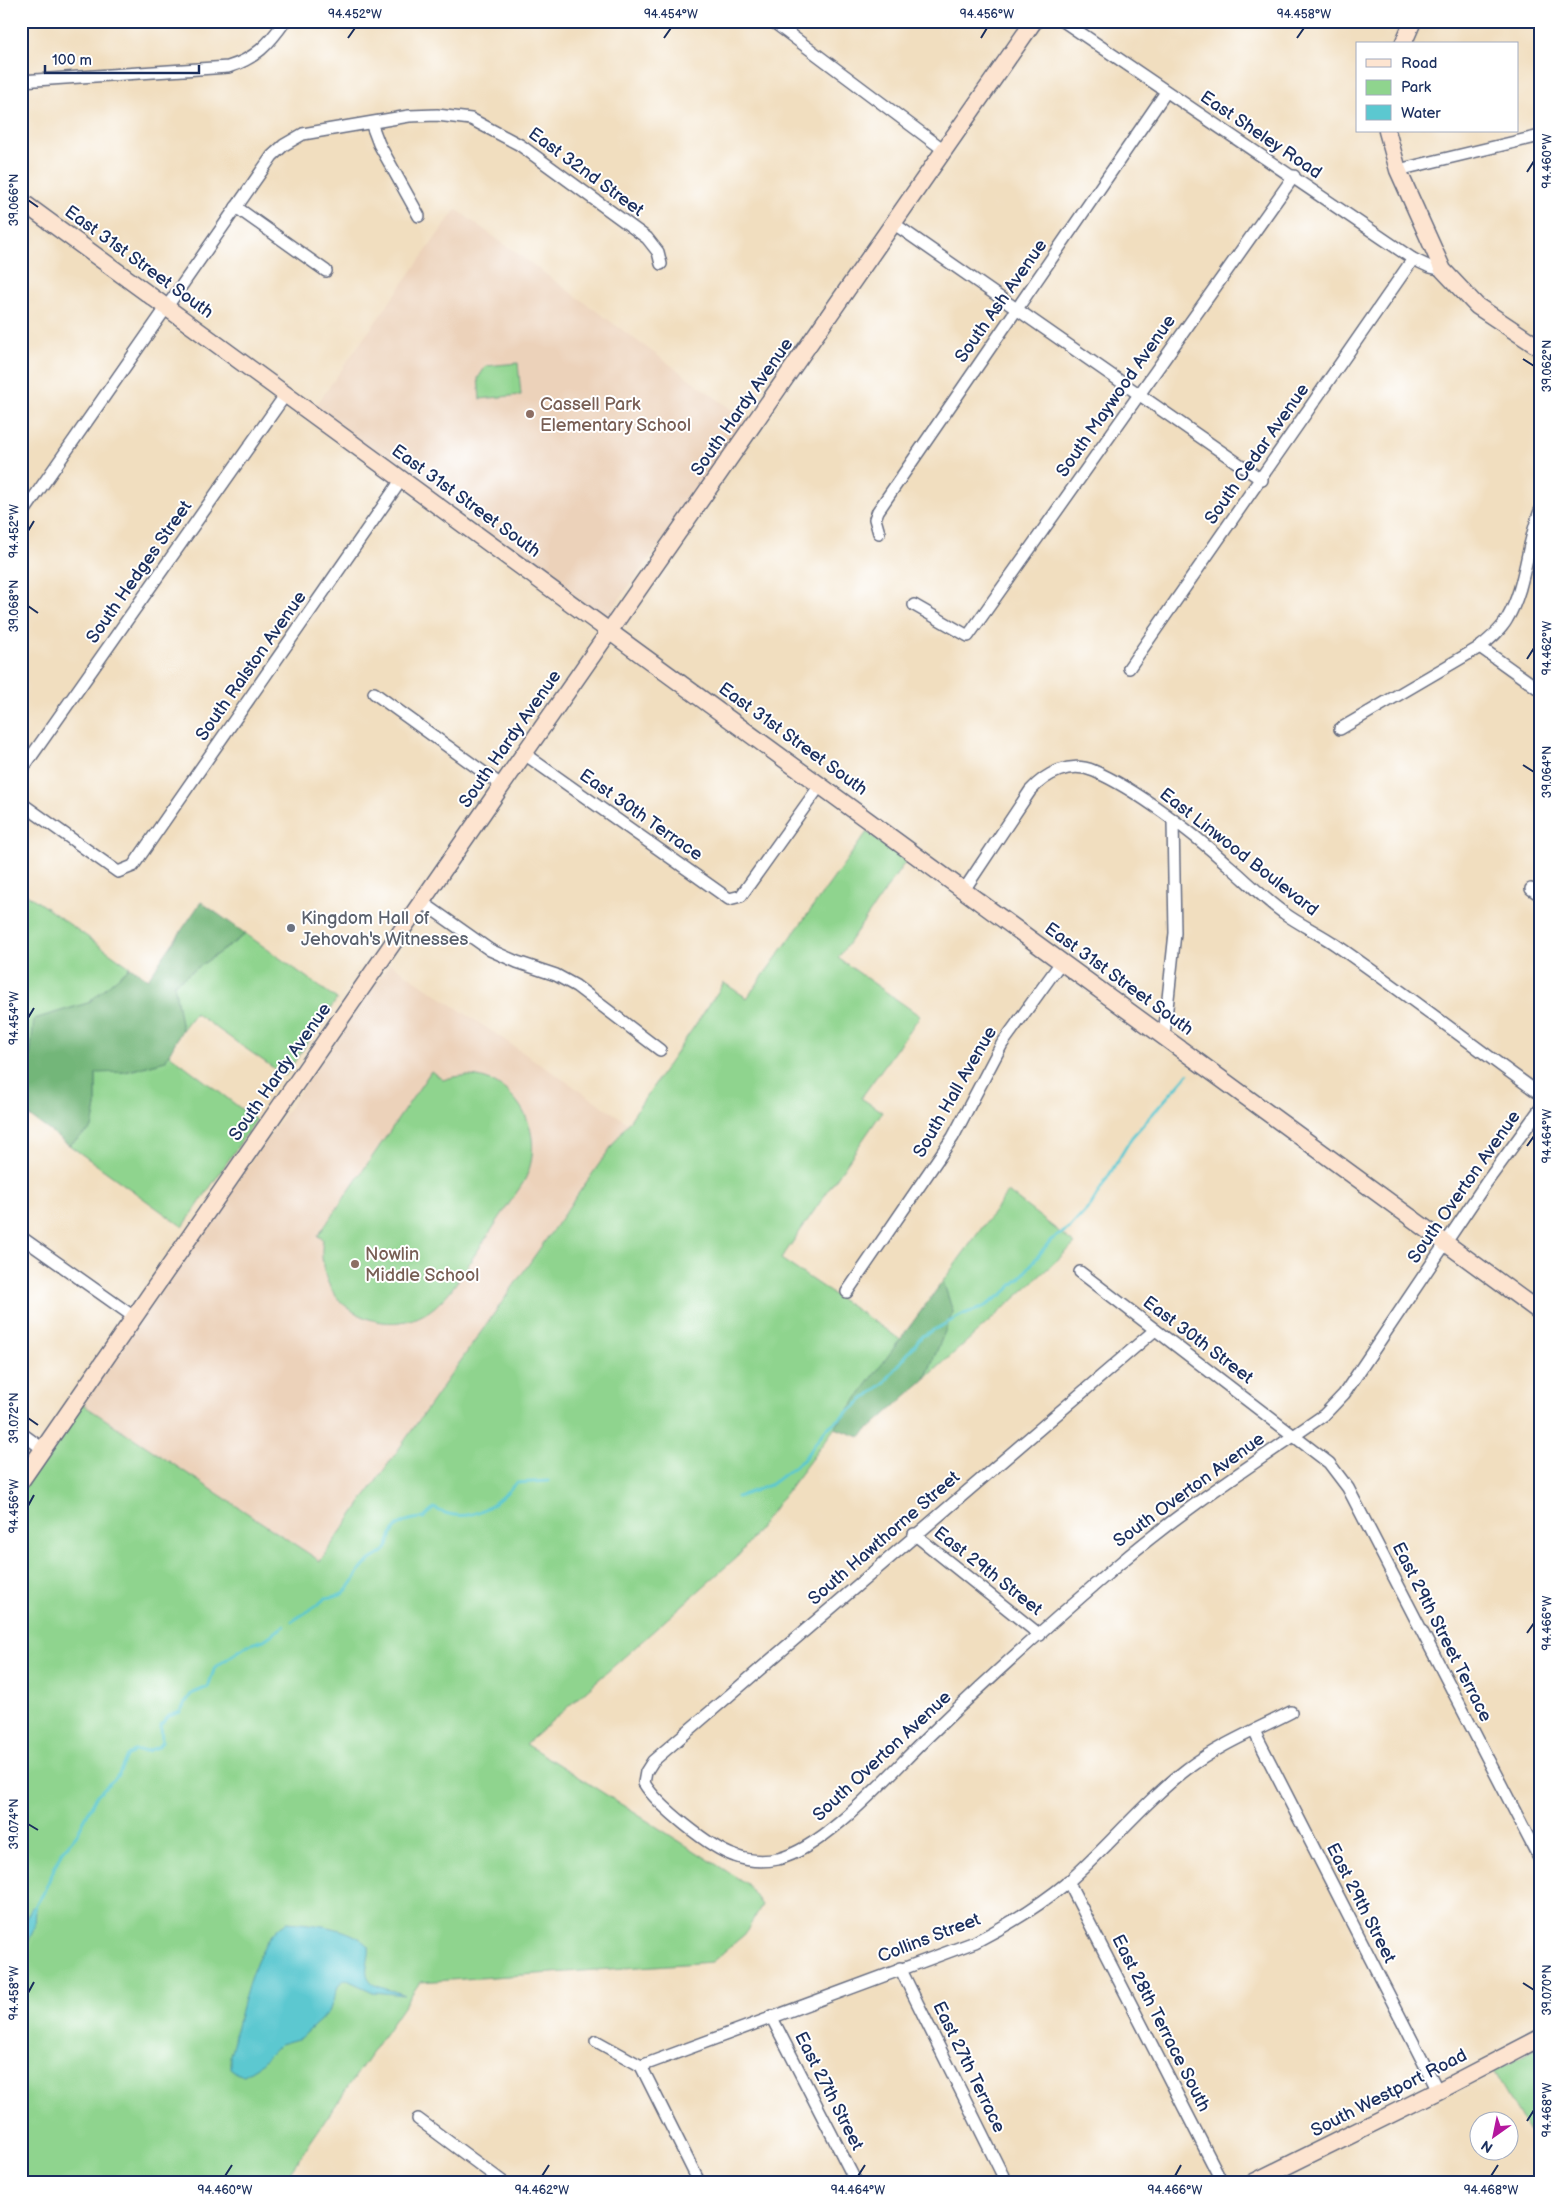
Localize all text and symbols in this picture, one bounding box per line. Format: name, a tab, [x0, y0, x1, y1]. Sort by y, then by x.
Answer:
text: 94.452°W	[328, 7, 382, 22]
text: 94.454°W	[644, 7, 698, 22]
text: 94.456°W	[960, 7, 1014, 22]
text: 94.458°W	[1277, 7, 1331, 22]
scale bar	[45, 42, 199, 74]
legend	[1356, 42, 1518, 132]
text: 100 m	[52, 51, 92, 70]
text: Road	[1401, 54, 1437, 73]
text: Park	[1401, 78, 1432, 97]
street label: East Sheley Road	[1196, 87, 1326, 183]
text: Water	[1401, 104, 1441, 123]
street label: East 32nd Street	[524, 123, 648, 221]
text: 94.460°W	[1540, 134, 1555, 188]
text: 39.066°N	[7, 174, 22, 226]
street label: East 31st Street South	[61, 201, 217, 323]
street label: South Ash Avenue	[951, 235, 1052, 367]
street label: South Maywood Avenue	[1052, 311, 1180, 481]
street label: South Hardy Avenue	[687, 334, 798, 480]
text: 39.062°N	[1540, 340, 1555, 392]
street label: South Cedar Avenue	[1200, 379, 1314, 528]
place label: Cassell Park Elementary School	[540, 394, 691, 436]
marker: Cassell Park Elementary School	[524, 408, 536, 420]
street label: East 31st Street South	[388, 440, 544, 562]
street label: South Hedges Street	[82, 496, 196, 647]
text: 94.452°W	[7, 504, 22, 558]
text: 39.068°N	[7, 580, 22, 632]
street label: South Ralston Avenue	[191, 587, 311, 745]
text: 94.462°W	[1540, 621, 1555, 675]
street label: South Hardy Avenue	[455, 666, 566, 812]
street label: East 31st Street South	[715, 678, 871, 800]
text: 39.064°N	[1540, 746, 1555, 798]
street label: East 30th Terrace	[575, 765, 707, 866]
street label: East Linwood Boulevard	[1156, 784, 1322, 920]
place label: Kingdom Hall of Jehovah's Witnesses	[301, 908, 468, 950]
street label: East 31st Street South	[1041, 918, 1197, 1040]
marker: Kingdom Hall of Jehovah's Witnesses	[285, 922, 297, 934]
text: 94.454°W	[7, 991, 22, 1045]
street label: South Hardy Avenue	[225, 999, 336, 1145]
street label: South Hall Avenue	[909, 1022, 1001, 1161]
street label: South Overton Avenue	[1403, 1106, 1525, 1267]
text: 94.464°W	[1540, 1109, 1555, 1163]
place label: Nowlin Middle School	[365, 1244, 479, 1286]
marker: Nowlin Middle School	[349, 1258, 361, 1270]
street label: East 30th Street	[1139, 1292, 1258, 1389]
text: 39.072°N	[7, 1393, 22, 1443]
street label: South Overton Avenue	[1109, 1428, 1269, 1552]
street label: South Hawthorne Street	[804, 1466, 964, 1609]
text: 94.456°W	[7, 1479, 22, 1533]
street label: East 29th Street	[930, 1522, 1047, 1620]
street label: East 29th Street Terrace	[1388, 1539, 1497, 1726]
text: 94.466°W	[1540, 1596, 1555, 1650]
street label: South Overton Avenue	[808, 1686, 956, 1826]
text: 39.074°N	[7, 1798, 22, 1850]
street label: East 29th Street	[1322, 1840, 1400, 1967]
street label: Collins Street	[875, 1909, 984, 1967]
street label: East 28th Terrace South	[1107, 1931, 1215, 2115]
text: 39.070°N	[1540, 1964, 1555, 2016]
text: 94.458°W	[7, 1966, 22, 2020]
street label: East 27th Terrace	[928, 1998, 1010, 2136]
street label: East 27th Street	[790, 2028, 868, 2154]
street label: South Westport Road	[1307, 2045, 1471, 2141]
text: 94.468°W	[1540, 2083, 1555, 2137]
north arrow	[1468, 2110, 1518, 2160]
text: N	[1478, 2136, 1496, 2156]
text: 94.460°W	[198, 2183, 252, 2198]
text: 94.462°W	[515, 2183, 569, 2198]
text: 94.464°W	[831, 2183, 885, 2198]
text: 94.466°W	[1148, 2183, 1202, 2198]
text: 94.468°W	[1464, 2183, 1518, 2198]

